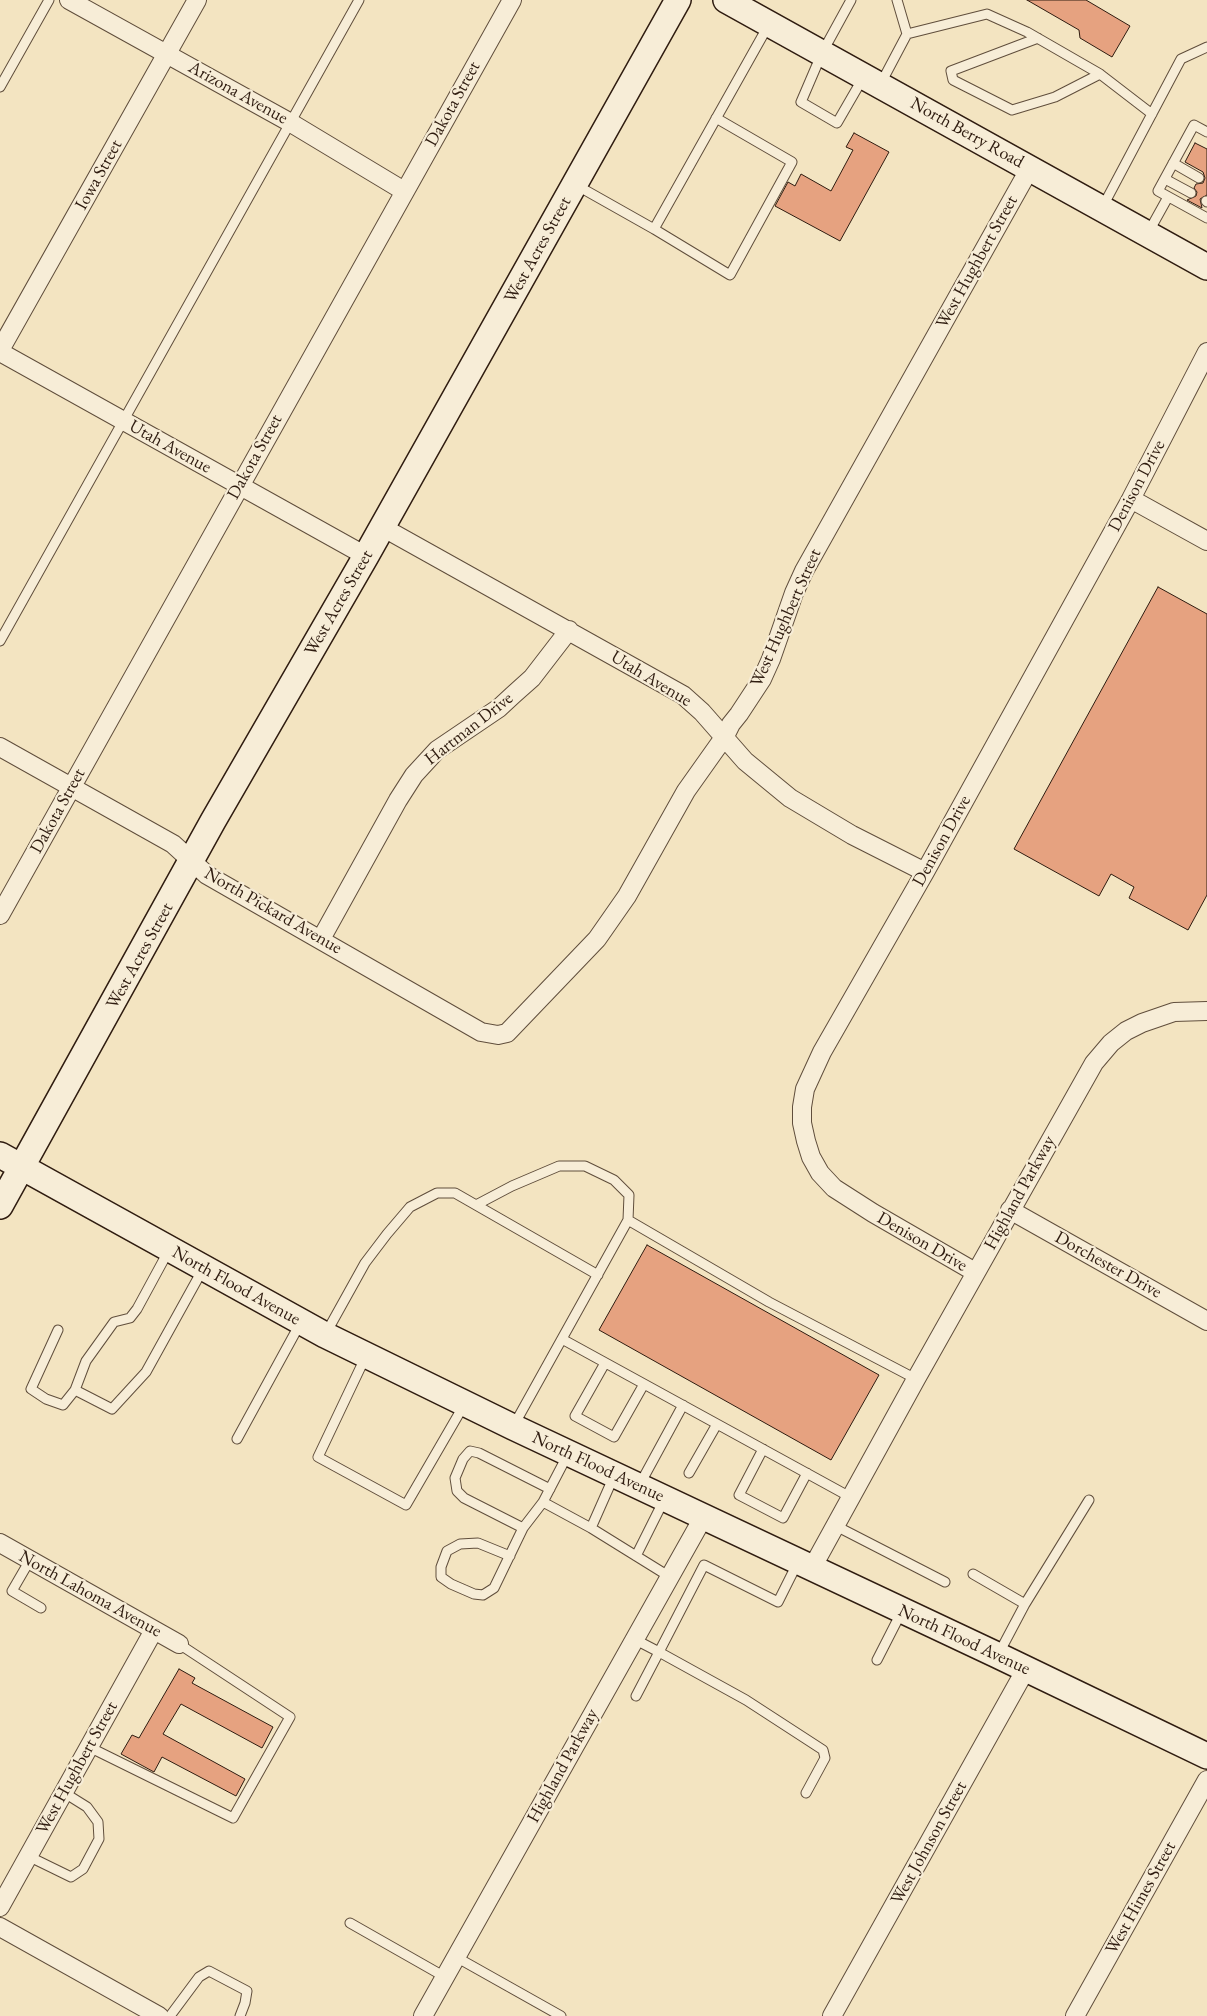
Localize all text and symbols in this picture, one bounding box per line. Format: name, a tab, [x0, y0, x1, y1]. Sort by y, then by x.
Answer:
street label: Arizona Avenue	[184, 57, 292, 129]
street label: Dakota Street	[421, 58, 485, 150]
street label: North Berry Road	[906, 93, 1028, 173]
street label: Iowa Street	[71, 136, 127, 214]
street label: West Hughbert Street	[931, 192, 1023, 332]
street label: West Acres Street	[500, 193, 576, 307]
street label: Dakota Street	[223, 411, 287, 503]
street label: Utah Avenue	[125, 416, 215, 478]
street label: Denison Drive	[1104, 436, 1170, 536]
street label: West Acres Street	[300, 546, 378, 660]
street label: West Hughbert Street	[746, 546, 826, 690]
street label: Utah Avenue	[607, 646, 695, 712]
street label: Hartman Drive	[421, 688, 517, 770]
street label: Dakota Street	[26, 765, 90, 857]
street label: Denison Drive	[908, 792, 976, 890]
street label: North Pickard Avenue	[200, 863, 346, 959]
street label: West Acres Street	[102, 899, 178, 1013]
street label: Highland Parkway	[980, 1132, 1060, 1254]
street label: Denison Drive	[873, 1207, 971, 1277]
street label: Dorchester Drive	[1051, 1227, 1165, 1303]
street label: North Flood Avenue	[168, 1242, 304, 1330]
street label: North Flood Avenue	[528, 1427, 668, 1507]
street label: North Lahoma Avenue	[15, 1546, 165, 1642]
street label: North Flood Avenue	[894, 1600, 1034, 1680]
street label: West Hughbert Street	[31, 1698, 123, 1838]
street label: Highland Parkway	[523, 1705, 603, 1827]
street label: West Johnson Street	[886, 1778, 972, 1908]
street label: West Himes Street	[1101, 1838, 1181, 1958]

